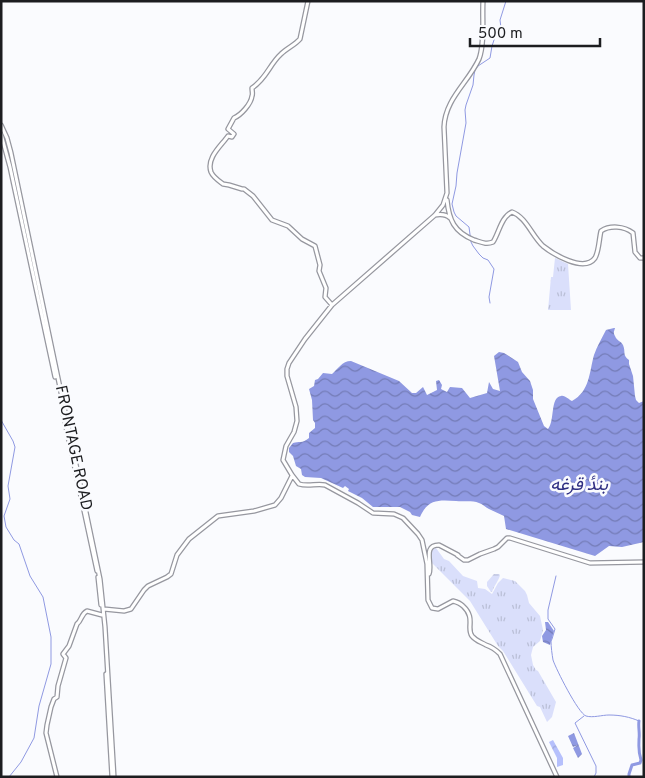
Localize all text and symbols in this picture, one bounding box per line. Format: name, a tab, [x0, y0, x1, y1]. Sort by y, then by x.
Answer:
scale bar	[470, 15, 600, 47]
text: 500 m	[478, 25, 523, 44]
street label: FRONTAGE ROAD	[50, 384, 96, 512]
water label: بندٔ قرغه	[550, 474, 608, 497]

